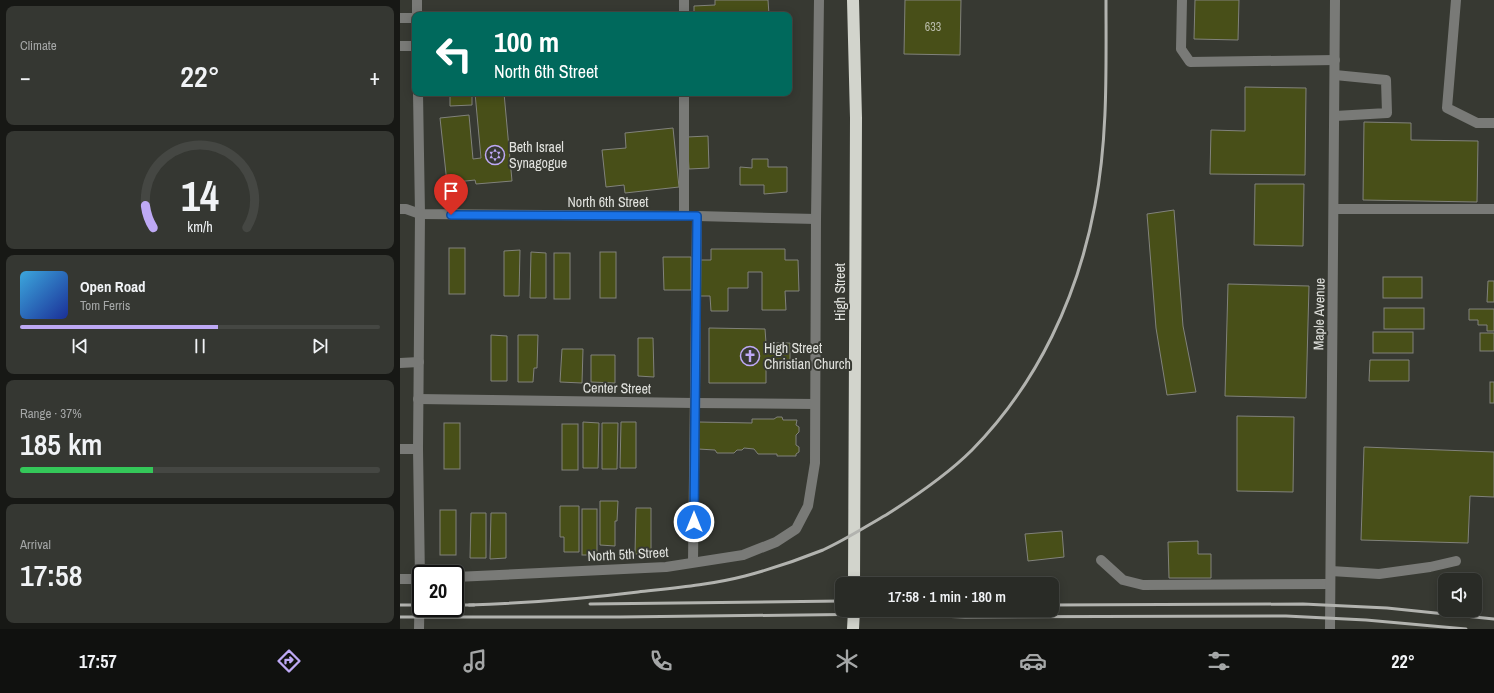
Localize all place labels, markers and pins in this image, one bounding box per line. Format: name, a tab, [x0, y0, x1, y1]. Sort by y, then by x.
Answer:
place label: Beth Israel Synagogue	[509, 138, 567, 172]
synagogue icon: Beth Israel Synagogue	[484, 144, 506, 166]
pin	[434, 174, 468, 215]
place label: High Street Christian Church	[764, 339, 851, 373]
church icon: High Street Christian Church	[739, 345, 761, 367]

